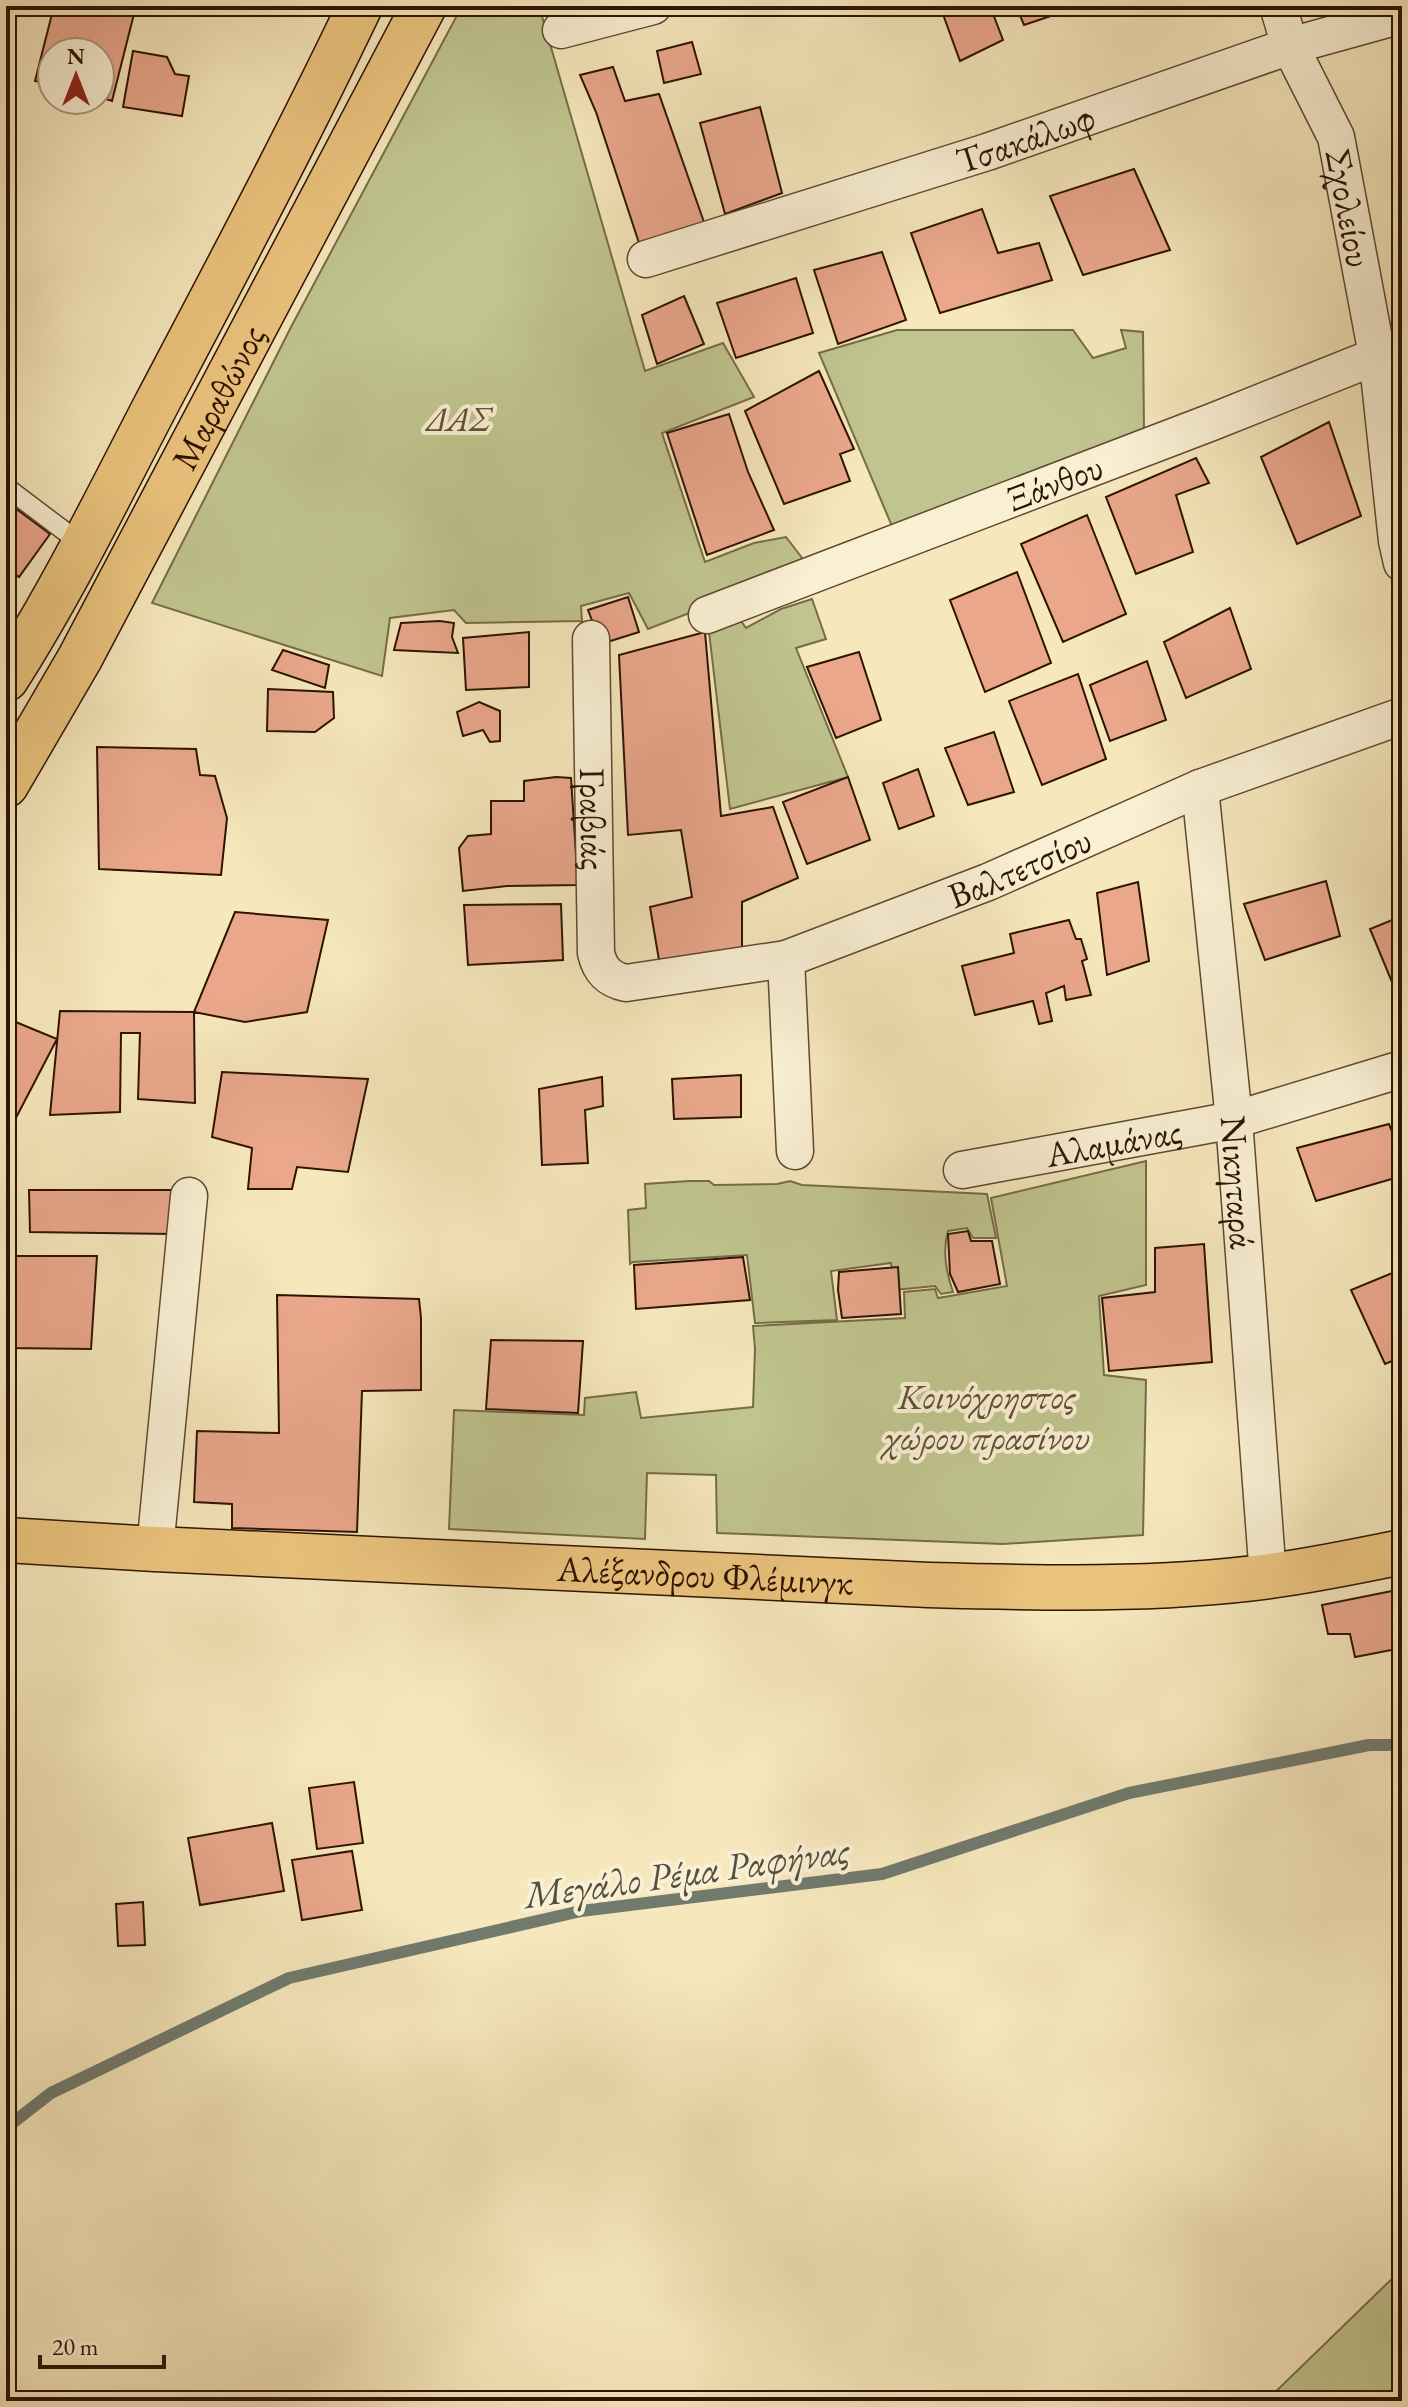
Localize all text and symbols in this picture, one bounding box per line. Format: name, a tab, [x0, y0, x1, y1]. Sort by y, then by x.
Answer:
north arrow	[36, 36, 116, 116]
text: N	[67, 42, 85, 71]
street label: Τσακάλωφ	[950, 93, 1101, 184]
street label: Σχολείου	[1315, 145, 1383, 271]
street label: Μαραθώνος	[160, 316, 275, 478]
park label: ΔΑΣ	[424, 395, 494, 442]
street label: Ξάνθου	[1000, 442, 1109, 522]
street label: Γραβιάς	[570, 767, 618, 870]
street label: Βαλτετσίου	[941, 816, 1099, 919]
street label: Αλαμάνας	[1041, 1107, 1185, 1178]
street label: Νικηταρά	[1210, 1114, 1267, 1251]
park label: Κοινόχρηστος χώρου πρασίνου	[880, 1373, 1089, 1461]
street label: Αλέξανδρου Φλέμινγκ	[555, 1544, 854, 1605]
water label: Μεγάλο Ρέμα Ραφήνας	[519, 1825, 854, 1919]
scale bar	[40, 2319, 164, 2369]
text: 20 m	[52, 2331, 99, 2362]

